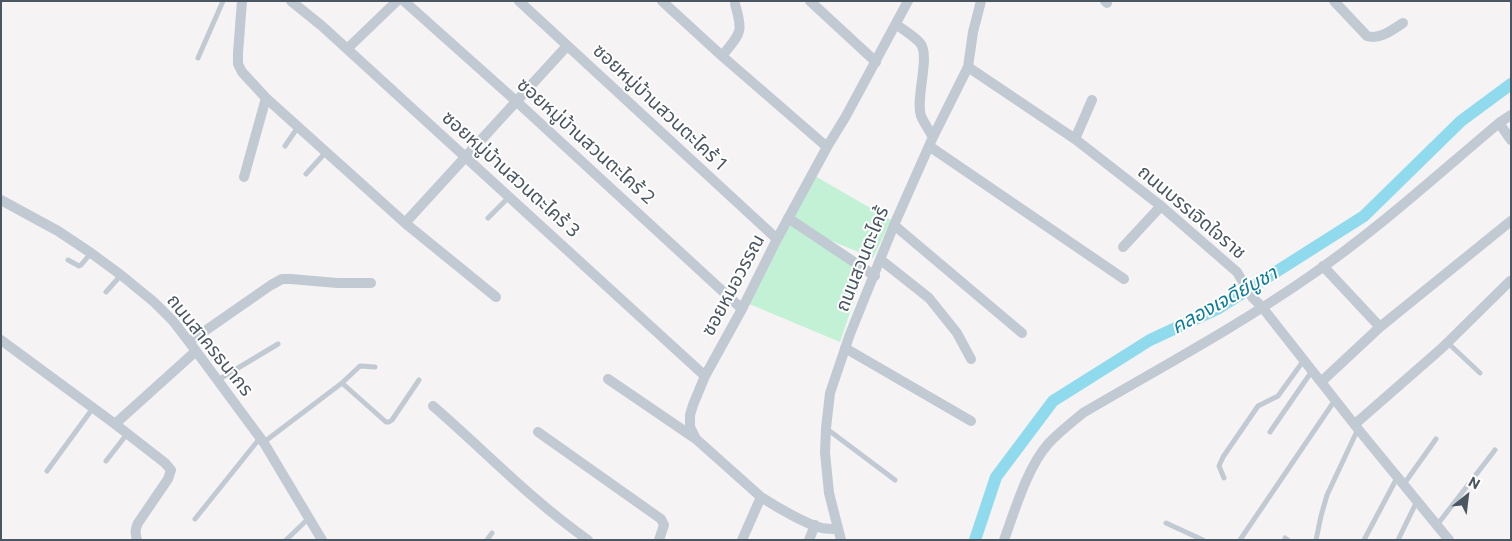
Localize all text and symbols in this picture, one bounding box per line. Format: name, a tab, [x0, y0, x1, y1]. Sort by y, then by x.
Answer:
street label: ซอยหมู่บ้านสวนตะไคร้ 1	[588, 39, 732, 175]
street label: ซอยหมู่บ้านสวนตะไคร้ 2	[512, 73, 660, 209]
street label: ซอยหมู่บ้านสวนตะไคร้ 3	[437, 106, 585, 242]
street label: ถนนบรรเจิดใจราช	[1133, 160, 1251, 264]
street label: ถนนสวนตะไคร้	[831, 203, 893, 315]
street label: ซอยหมอวรรณ	[697, 230, 769, 340]
water label: คลองเจดีย์บูชา	[1167, 261, 1281, 339]
street label: ถนนสาครธนากร	[162, 289, 258, 401]
north arrow	[1442, 471, 1492, 521]
text: N	[1466, 472, 1483, 492]

